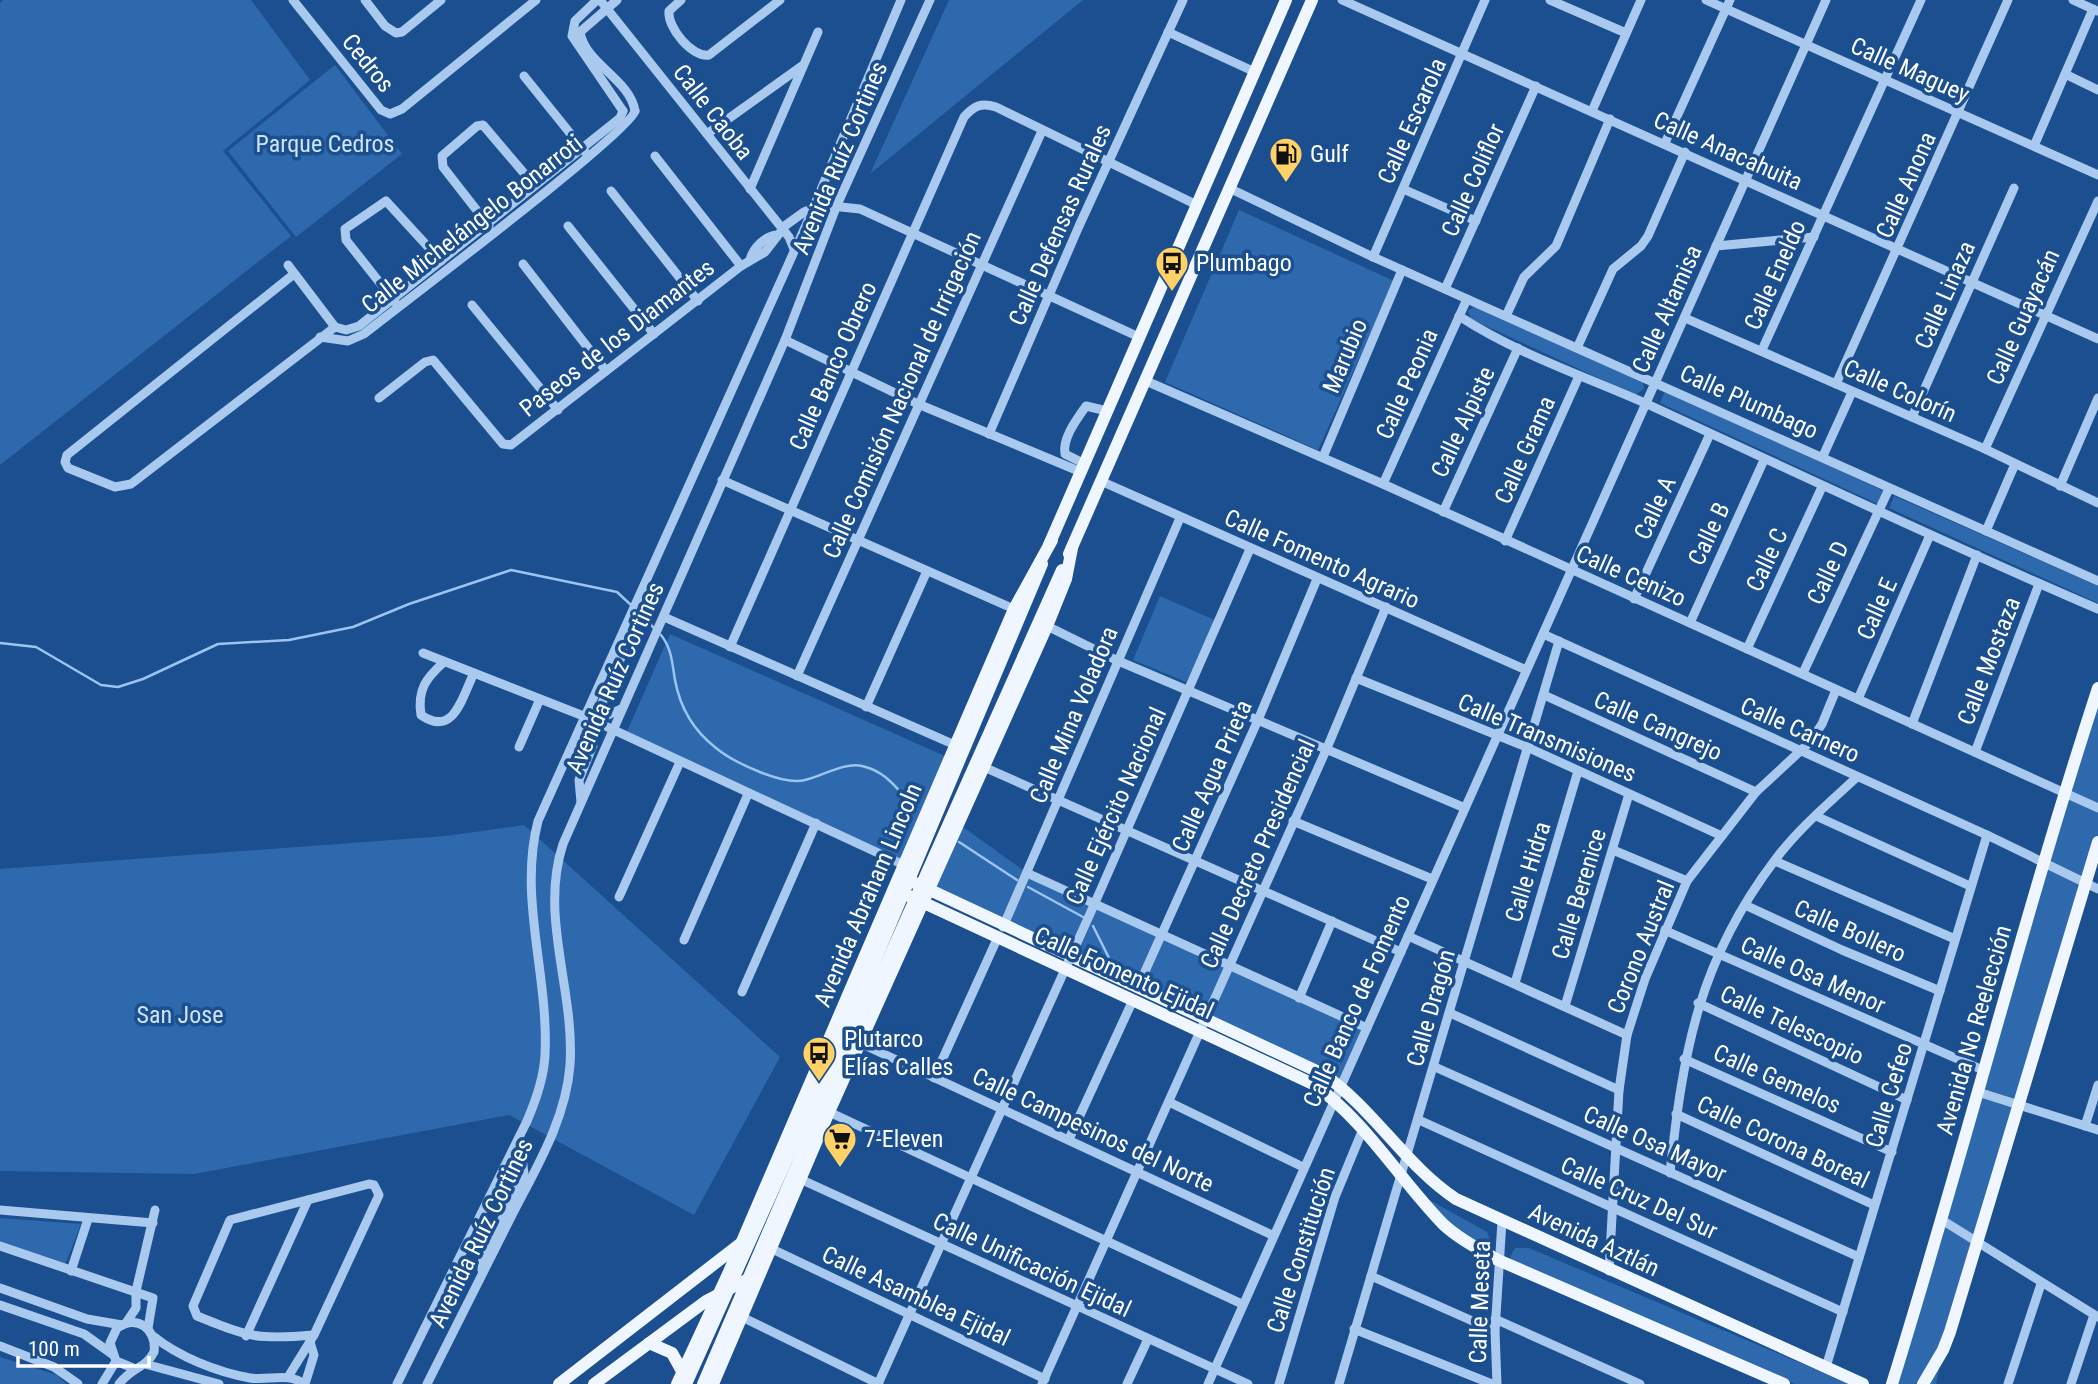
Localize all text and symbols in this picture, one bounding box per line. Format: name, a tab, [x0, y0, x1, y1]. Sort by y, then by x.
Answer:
street label: Cedros	[336, 28, 400, 98]
street label: Calle Maguey	[1846, 31, 1974, 109]
street label: Calle Escarola	[1372, 54, 1452, 188]
street label: Avenida Ruíz Cortines	[787, 57, 893, 259]
street label: Calle Caoba	[667, 59, 759, 165]
street label: Calle Anacahuita	[1649, 106, 1807, 196]
street label: Calle Coliflor	[1436, 119, 1510, 241]
street label: Calle Defensas Rurales	[1003, 120, 1117, 330]
street label: Calle Anona	[1870, 127, 1942, 243]
street label: Calle Michelángelo Bonarroti	[356, 129, 588, 319]
park label: Parque Cedros	[256, 130, 394, 158]
fuel station icon: Gulf	[1267, 135, 1305, 184]
place label: Gulf	[1310, 140, 1349, 168]
street label: Calle Eneldo	[1738, 216, 1812, 334]
street label: Calle Comisión Nacional de Irrigación	[817, 227, 987, 563]
street label: Calle Linaza	[1909, 237, 1981, 353]
street label: Calle Altamisa	[1626, 241, 1708, 377]
bus stop icon: Plumbago	[1153, 244, 1191, 293]
street label: Calle Guayacán	[1981, 245, 2065, 389]
place label: Plumbago	[1196, 249, 1292, 277]
street label: Paseos de los Diamantes	[514, 253, 720, 423]
street label: Calle Banco Obrero	[783, 277, 883, 455]
street label: Marubio	[1317, 315, 1373, 397]
street label: Calle Peonia	[1370, 324, 1444, 444]
street label: Calle Colorín	[1839, 354, 1961, 428]
street label: Calle Plumbago	[1675, 359, 1823, 445]
street label: Calle Alpiste	[1425, 362, 1501, 482]
street label: Calle Grama	[1489, 392, 1561, 508]
street label: Calle A	[1628, 472, 1682, 544]
street label: Calle B	[1682, 498, 1736, 570]
street label: Calle Fomento Agrario	[1220, 503, 1424, 615]
street label: Calle C	[1740, 524, 1794, 596]
street label: Calle D	[1801, 537, 1855, 609]
street label: Calle Cenizo	[1572, 539, 1690, 613]
street label: Calle E	[1851, 574, 1903, 644]
street label: Avenida Ruíz Cortines	[560, 578, 670, 778]
street label: Calle Mostaza	[1952, 593, 2026, 729]
street label: Calle Mina Voladora	[1024, 622, 1124, 808]
street label: Calle Cangrejo	[1590, 685, 1726, 767]
street label: Calle Transmisiones	[1454, 688, 1640, 788]
street label: Calle Carnero	[1736, 691, 1864, 769]
street label: Calle Agua Prieta	[1166, 696, 1258, 856]
street label: Calle Ejército Nacional	[1060, 703, 1172, 909]
street label: Calle Decreto Presidencial	[1195, 735, 1321, 973]
street label: Avenida Abraham Lincoln	[808, 779, 928, 1011]
street label: Calle Hidra	[1499, 818, 1557, 926]
street label: Calle Berenice	[1546, 825, 1612, 963]
street label: Corono Austral	[1602, 876, 1680, 1018]
street label: Calle Banco de Fomento	[1298, 890, 1416, 1112]
street label: Calle Bollero	[1790, 894, 1910, 968]
street label: Calle Fomento Ejidal	[1030, 921, 1218, 1025]
street label: Avenida No Reelección	[1931, 922, 2017, 1138]
street label: Calle Osa Menor	[1736, 931, 1890, 1019]
street label: Calle Dragón	[1401, 946, 1461, 1070]
street label: Calle Telescopio	[1716, 980, 1868, 1070]
park label: San Jose	[137, 1001, 223, 1029]
place label: Plutarco Elías Calles	[844, 1025, 953, 1081]
bus stop icon: Plutarco Elías Calles	[800, 1034, 838, 1083]
street label: Calle Gemelos	[1709, 1039, 1845, 1119]
street label: Calle Cefeo	[1860, 1039, 1918, 1151]
street label: Calle Campesinos del Norte	[968, 1062, 1218, 1198]
street label: Calle Corona Boreal	[1692, 1090, 1874, 1194]
street label: Calle Osa Mayor	[1579, 1100, 1731, 1188]
supermarket icon: 7-Eleven	[821, 1120, 859, 1169]
place label: 7-Eleven	[864, 1125, 943, 1153]
street label: Avenida Ruíz Cortines	[423, 1134, 539, 1332]
street label: Calle Cruz Del Sur	[1556, 1151, 1722, 1245]
street label: Calle Constitución	[1261, 1164, 1341, 1336]
street label: Avenida Aztlán	[1524, 1198, 1664, 1282]
street label: Calle Unificación Ejidal	[928, 1207, 1136, 1323]
street label: Calle Asamblea Ejidal	[817, 1240, 1015, 1352]
street label: Calle Meseta	[1464, 1240, 1496, 1364]
scale bar	[18, 1324, 149, 1368]
text: 100 m	[28, 1337, 80, 1361]

